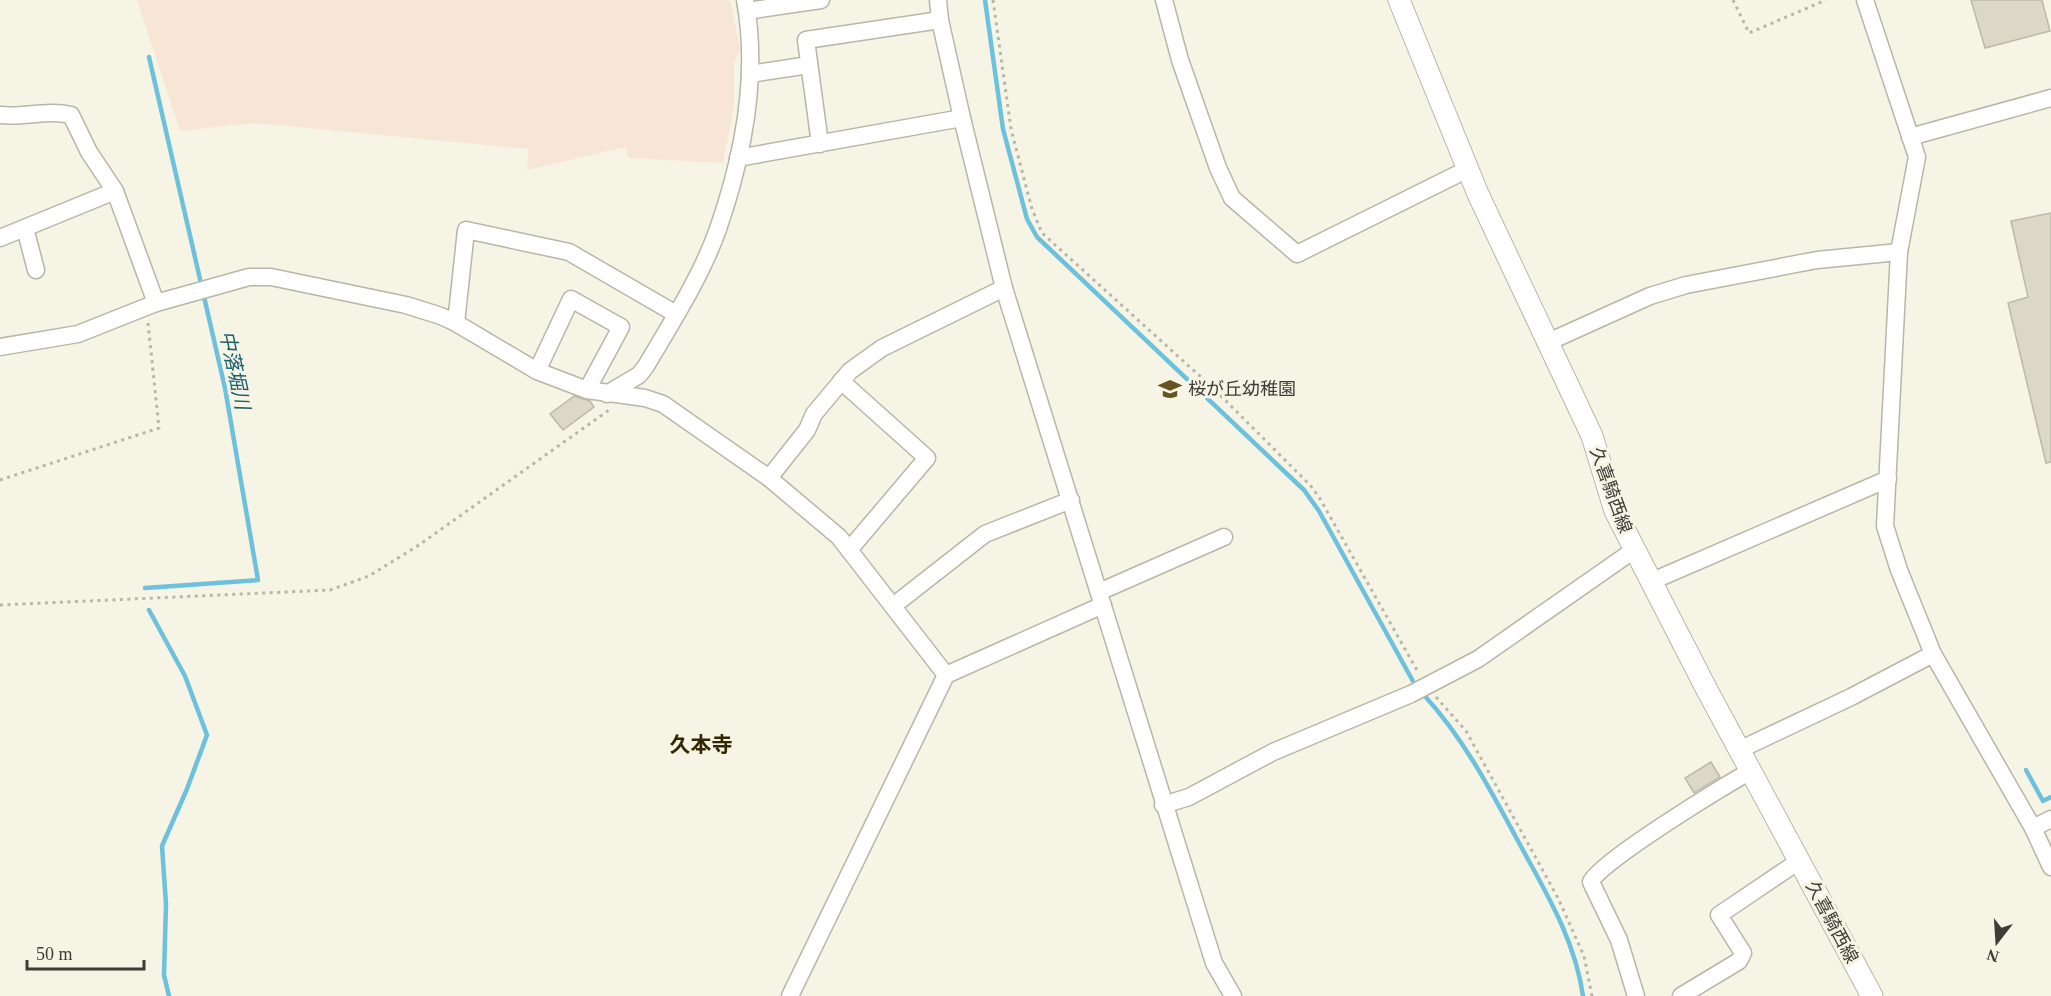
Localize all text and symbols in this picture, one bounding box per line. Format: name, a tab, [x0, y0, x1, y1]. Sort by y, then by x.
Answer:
water label: 中落堀川	[216, 329, 254, 413]
school or university icon: 桜が丘幼稚園	[1157, 376, 1183, 402]
place label: 桜が丘幼稚園	[1188, 379, 1296, 399]
street label: 久喜騎西線	[1586, 444, 1636, 536]
district label: 久本寺	[670, 733, 733, 757]
street label: 久喜騎西線	[1802, 878, 1862, 966]
north arrow	[1967, 912, 2027, 972]
scale bar	[27, 933, 144, 971]
text: 50 m	[36, 944, 73, 964]
text: N	[1984, 946, 2001, 966]

